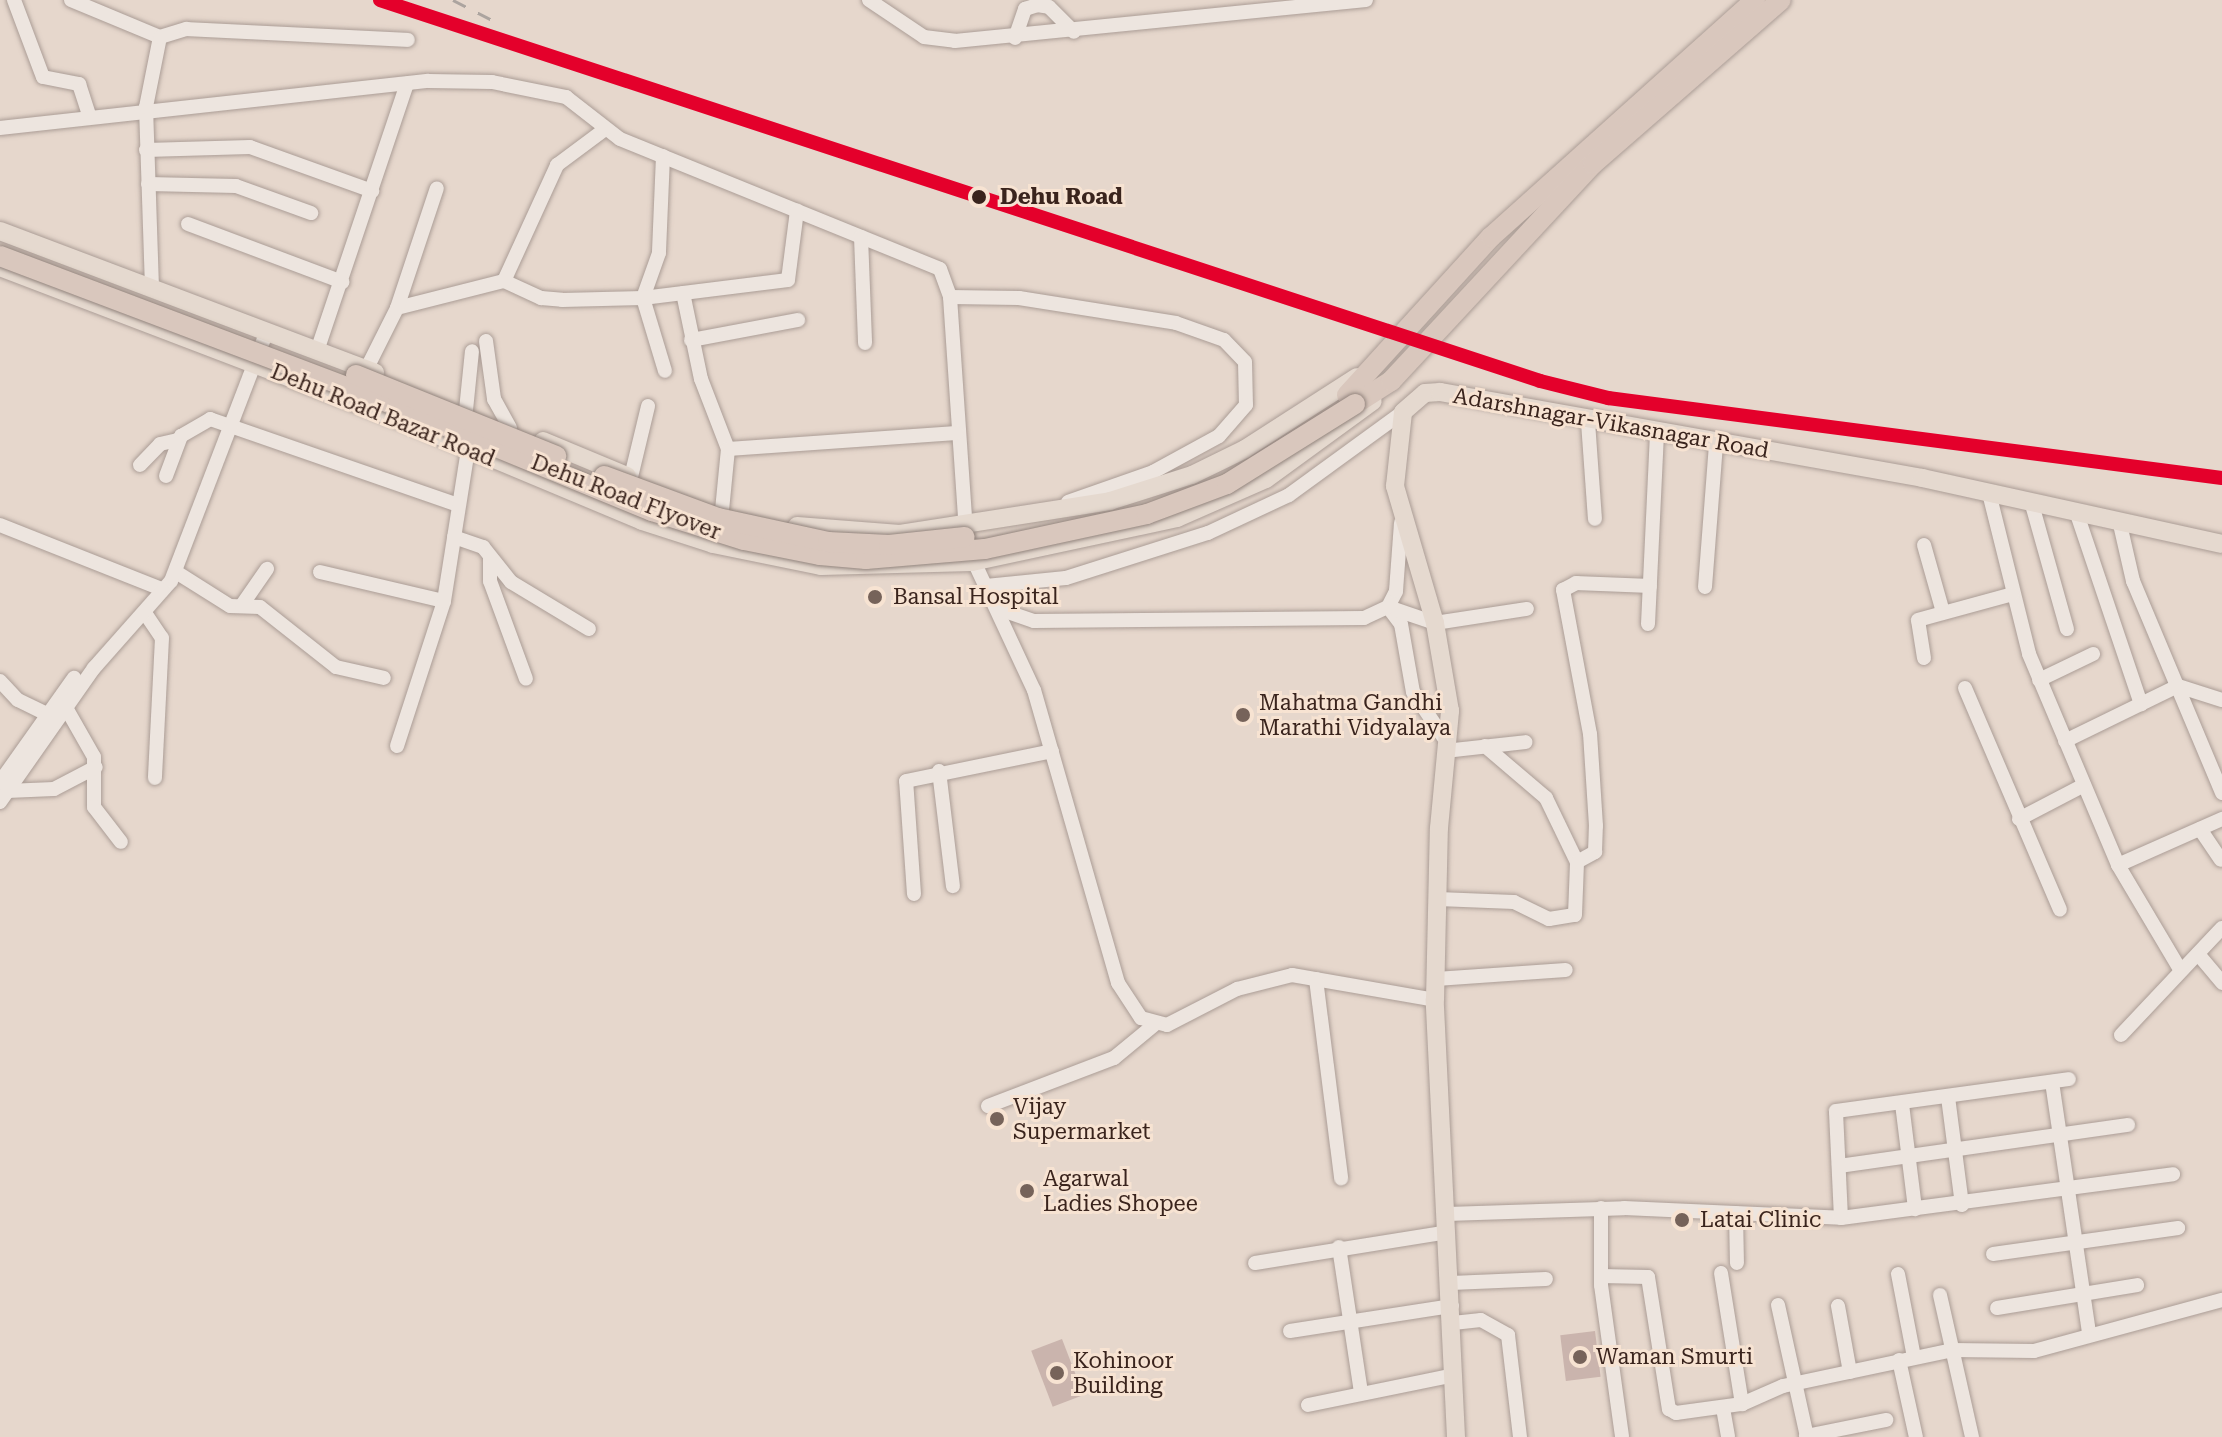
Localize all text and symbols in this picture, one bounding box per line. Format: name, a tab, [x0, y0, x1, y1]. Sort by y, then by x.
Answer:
marker: Dehu Road	[965, 183, 993, 211]
place label: Dehu Road	[1000, 184, 1123, 210]
street label: Dehu Road Bazar Road	[267, 358, 499, 472]
street label: Adarshnagar-Vikasnagar Road	[1451, 382, 1771, 464]
street label: Dehu Road Flyover	[527, 449, 725, 545]
place label: Bansal Hospital	[893, 584, 1059, 610]
marker: Bansal Hospital	[864, 586, 886, 608]
place label: Mahatma Gandhi Marathi Vidyalaya	[1259, 689, 1451, 740]
marker: Mahatma Gandhi Marathi Vidyalaya	[1234, 706, 1252, 724]
place label: Vijay Supermarket	[1013, 1093, 1151, 1144]
marker: Vijay Supermarket	[988, 1110, 1006, 1128]
place label: Agarwal Ladies Shopee	[1043, 1165, 1198, 1216]
marker: Agarwal Ladies Shopee	[1018, 1182, 1036, 1200]
place label: Latai Clinic	[1700, 1207, 1821, 1233]
marker: Latai Clinic	[1671, 1209, 1693, 1231]
place label: Waman Smurti	[1596, 1344, 1753, 1370]
place label: Kohinoor Building	[1073, 1347, 1174, 1398]
marker: Waman Smurti	[1571, 1348, 1589, 1366]
marker: Kohinoor Building	[1048, 1364, 1066, 1382]

